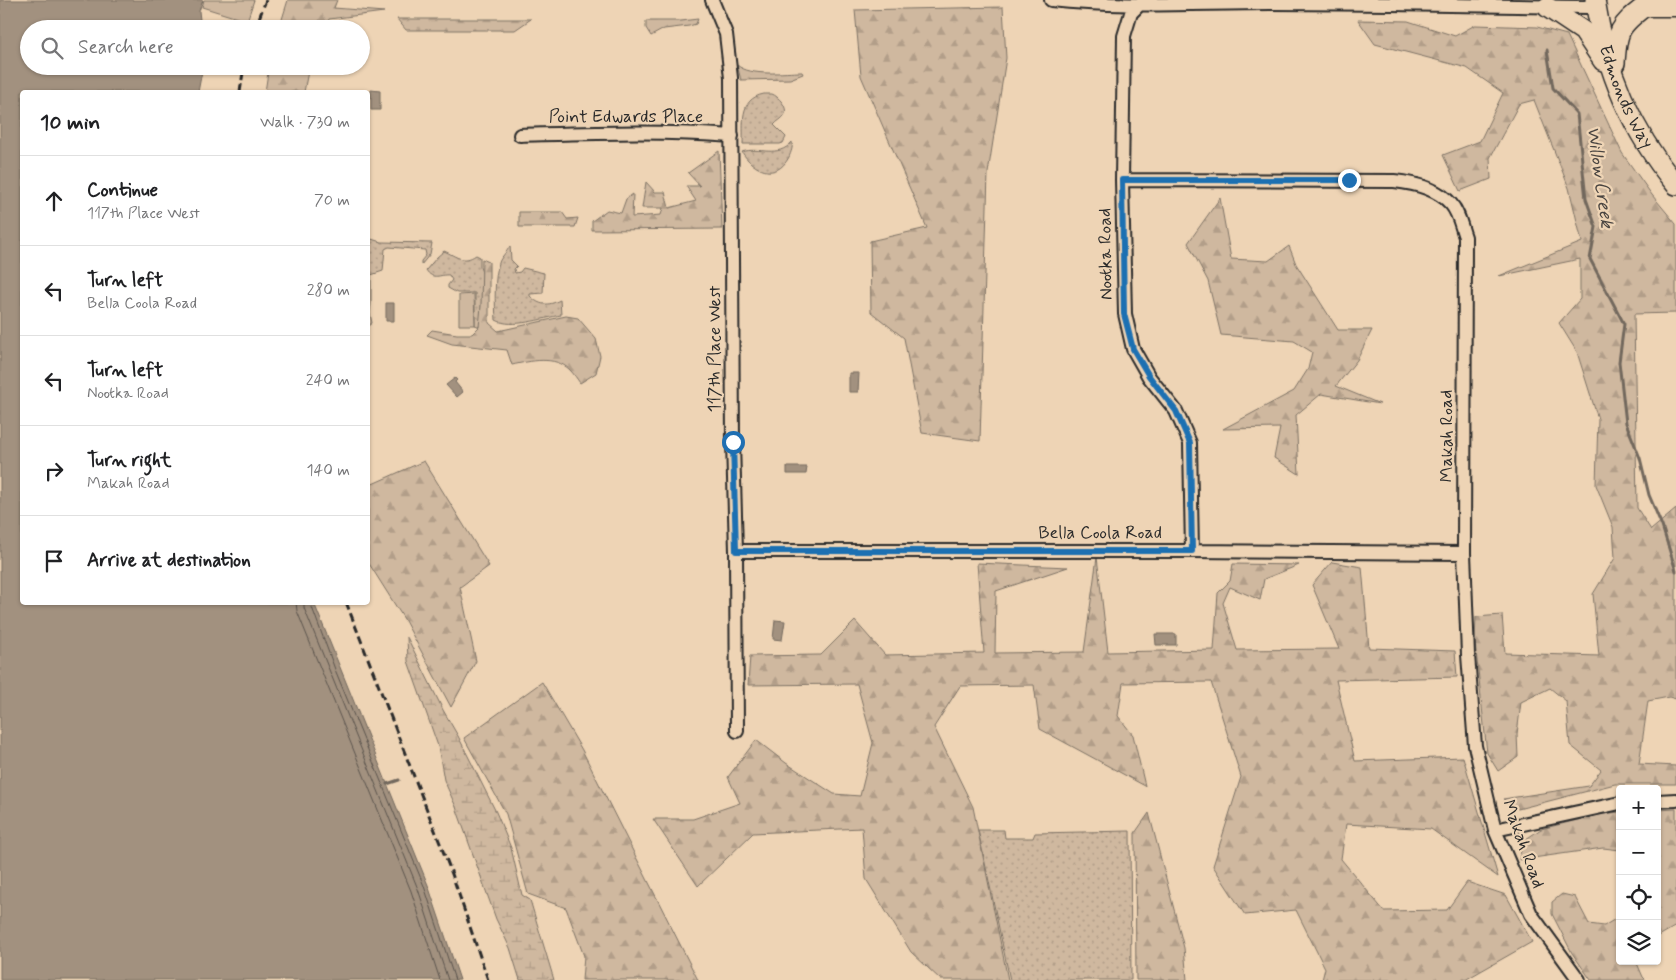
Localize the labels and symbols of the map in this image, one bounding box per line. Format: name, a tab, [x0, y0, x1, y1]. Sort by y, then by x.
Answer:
street label: Edmonds Way	[1593, 42, 1659, 153]
street label: Point Edwards Place	[549, 105, 703, 129]
water label: Willow Creek	[1581, 125, 1620, 231]
route end	[1338, 169, 1361, 192]
street label: Nootka Road	[1093, 208, 1119, 300]
street label: 117th Place West	[703, 285, 727, 412]
street label: Makah Road	[1435, 390, 1459, 482]
route start	[722, 431, 745, 454]
street label: Bella Coola Road	[1038, 521, 1162, 545]
street label: Makah Road	[1496, 796, 1550, 892]

